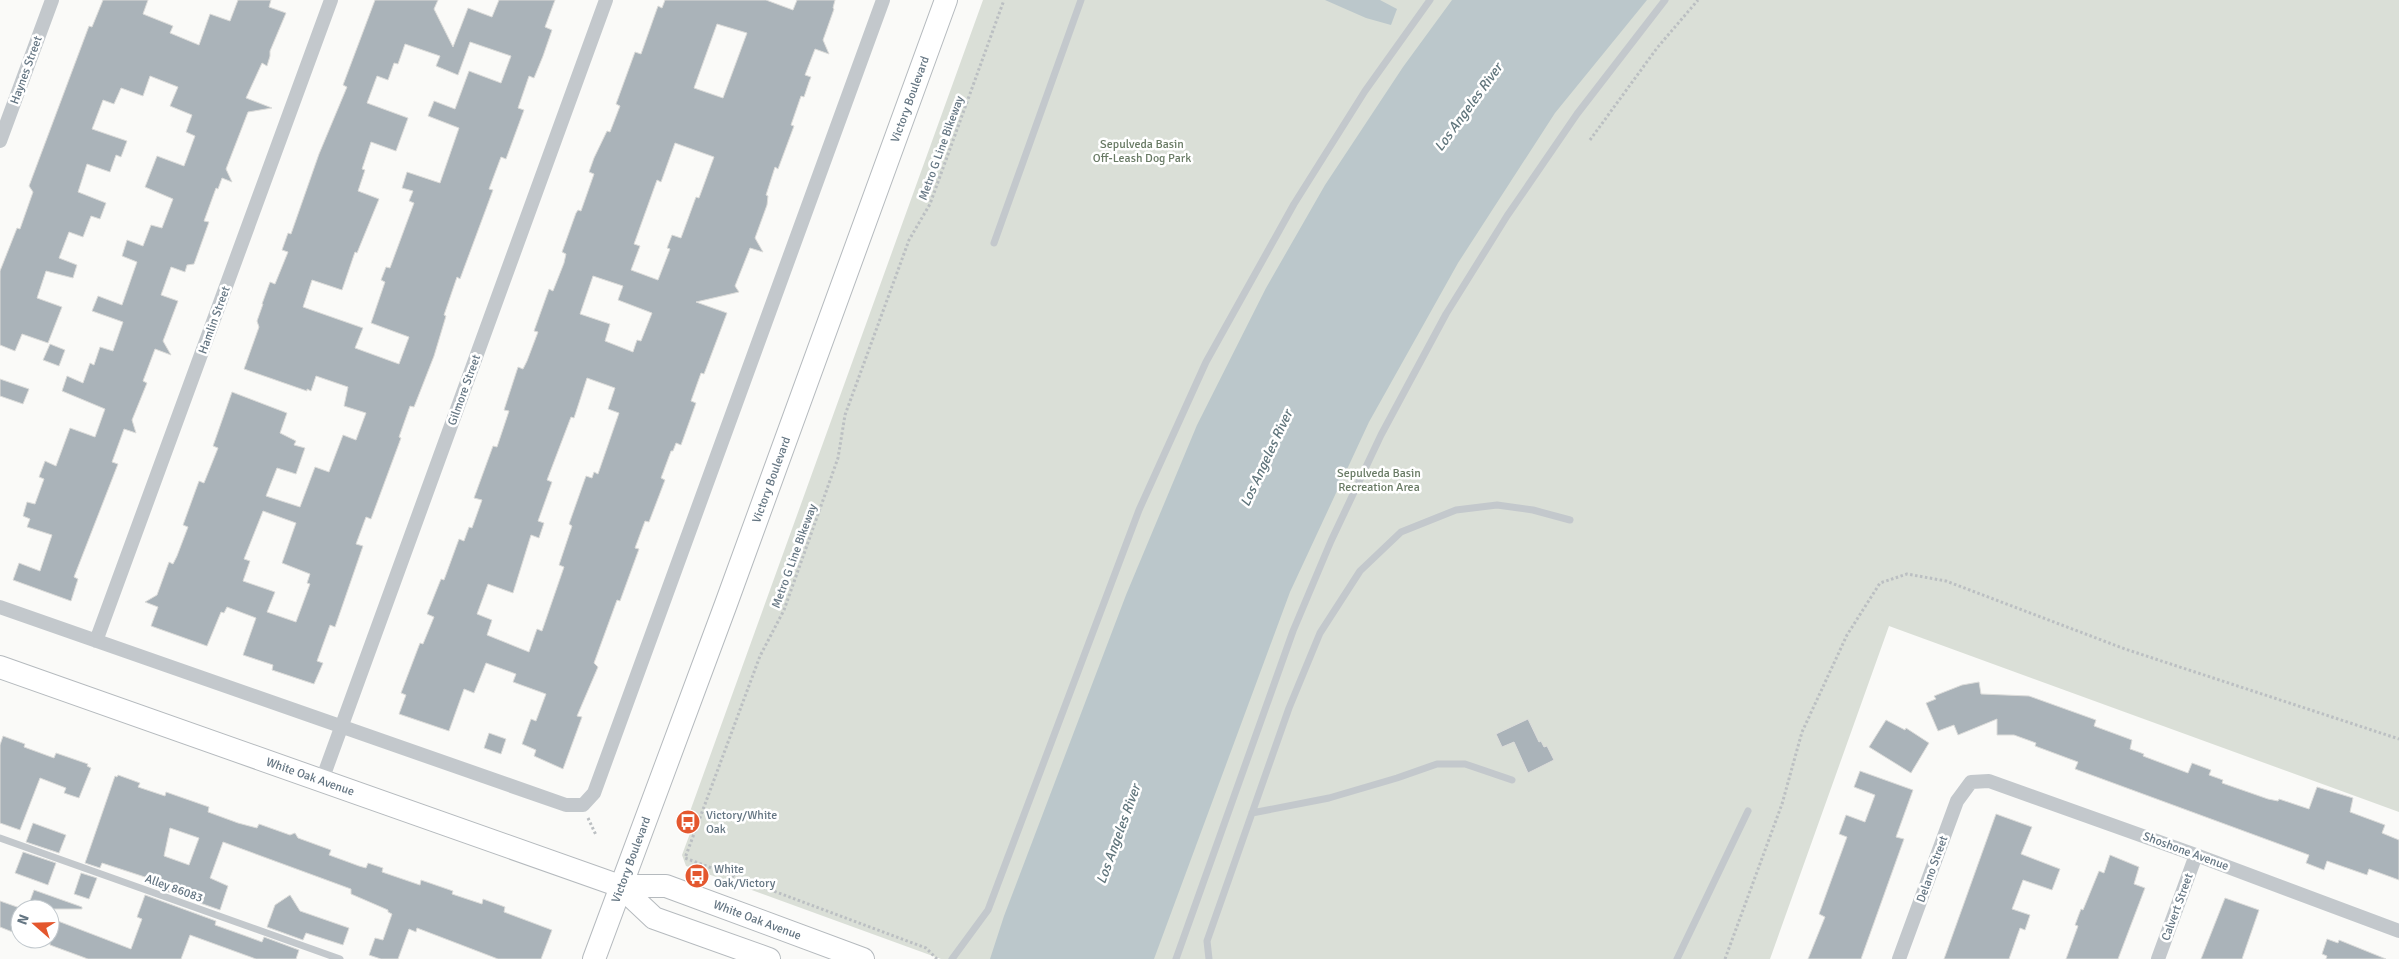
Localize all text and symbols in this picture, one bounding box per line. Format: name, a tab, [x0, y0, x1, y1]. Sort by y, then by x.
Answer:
street label: Haynes Street	[7, 34, 46, 106]
street label: Victory Boulevard	[888, 54, 933, 145]
water label: Los Angeles River	[1431, 58, 1507, 155]
street label: Metro G Line Bikeway	[916, 94, 967, 202]
park label: Sepulveda Basin Off-Leash Dog Park	[1093, 137, 1191, 166]
street label: Hamlin Street	[195, 284, 234, 356]
street label: Gilmore Street	[445, 353, 484, 428]
water label: Los Angeles River	[1237, 406, 1297, 509]
street label: Victory Boulevard	[749, 435, 794, 525]
park label: Sepulveda Basin Recreation Area	[1337, 466, 1421, 495]
street label: Metro G Line Bikeway	[769, 502, 820, 610]
street label: White Oak Avenue	[264, 755, 356, 800]
water label: Los Angeles River	[1093, 780, 1145, 886]
place label: Victory/White Oak	[706, 808, 777, 837]
bus stop icon: Victory/White Oak	[675, 809, 701, 835]
street label: Victory Boulevard	[609, 815, 654, 905]
street label: Shoshone Avenue	[2141, 829, 2231, 874]
street label: Delano Street	[1913, 834, 1952, 905]
place label: White Oak/Victory	[714, 862, 776, 891]
bus stop icon: White Oak/Victory	[684, 863, 710, 889]
street label: Alley 86083	[143, 871, 205, 906]
street label: Calvert Street	[2158, 871, 2197, 943]
street label: White Oak Avenue	[711, 897, 803, 943]
north arrow	[10, 899, 60, 949]
text: N	[14, 912, 33, 927]

